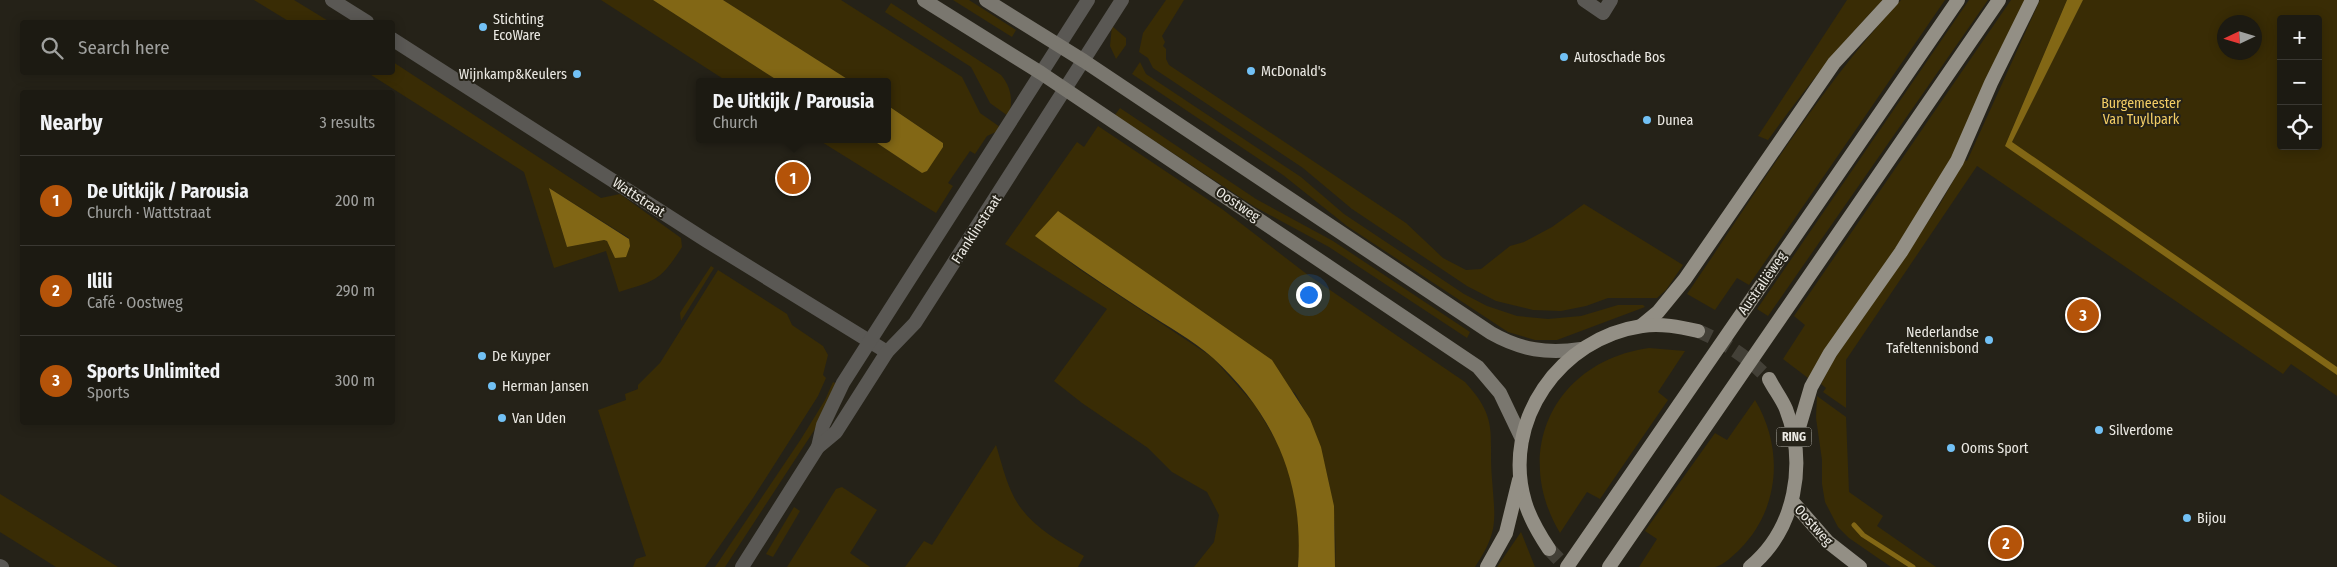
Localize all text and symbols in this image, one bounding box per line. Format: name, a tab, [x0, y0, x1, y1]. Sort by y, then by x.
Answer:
place label: Stichting EcoWare	[493, 11, 544, 44]
north arrow	[2217, 15, 2262, 60]
map controls	[2277, 15, 2322, 150]
button: +	[2277, 15, 2322, 60]
search box	[20, 20, 395, 75]
marker: Stichting EcoWare	[477, 21, 489, 33]
icon: search	[38, 34, 66, 62]
text: Search here	[78, 36, 170, 59]
place label: Autoschade Bos	[1574, 49, 1665, 66]
marker: Autoschade Bos	[1558, 51, 1570, 63]
button: −	[2277, 60, 2322, 105]
place label: McDonald's	[1261, 63, 1326, 80]
marker: McDonald's	[1245, 65, 1257, 77]
place label: Wijnkamp&Keulers	[459, 66, 567, 83]
marker: Wijnkamp&Keulers	[571, 68, 583, 80]
popup	[696, 78, 891, 143]
text: De Uitkijk / Parousia	[713, 90, 874, 113]
park label: Burgemeester Van Tuyllpark	[2101, 95, 2181, 128]
button: locate	[2277, 105, 2322, 150]
text: Nearby	[40, 110, 102, 136]
place label: Dunea	[1657, 112, 1694, 129]
text: 3 results	[319, 113, 375, 132]
text: Church	[713, 113, 758, 132]
marker: Dunea	[1641, 114, 1653, 126]
pin: 1	[777, 159, 809, 197]
street label: Wattstraat	[609, 174, 669, 221]
text: De Uitkijk / Parousia	[87, 180, 249, 203]
street label: Oostweg	[1212, 184, 1263, 225]
text: 1	[53, 191, 59, 210]
text: 200 m	[335, 191, 375, 210]
street label: Franklinstraat	[948, 191, 1005, 267]
text: Church · Wattstraat	[87, 203, 211, 222]
street label: Australiëweg	[1734, 248, 1791, 318]
text: Ilili	[87, 270, 112, 293]
text: 2	[52, 281, 60, 300]
text: 290 m	[336, 281, 375, 300]
your location	[1296, 282, 1322, 308]
text: Café · Oostweg	[87, 293, 183, 312]
pin: 3	[2067, 296, 2099, 334]
place label: Nederlandse Tafeltennisbond	[1886, 324, 1979, 357]
marker: Nederlandse Tafeltennisbond	[1983, 334, 1995, 346]
place label: De Kuyper	[492, 348, 551, 365]
marker: De Kuyper	[476, 350, 488, 362]
text: Sports Unlimited	[87, 360, 220, 383]
text: 3	[52, 371, 60, 390]
text: 300 m	[335, 371, 375, 390]
place label: Herman Jansen	[502, 378, 589, 395]
marker: Herman Jansen	[486, 380, 498, 392]
text: Sports	[87, 383, 130, 402]
place label: Van Uden	[512, 410, 566, 427]
marker: Van Uden	[496, 412, 508, 424]
place label: Silverdome	[2109, 422, 2173, 439]
marker: Silverdome	[2093, 424, 2105, 436]
road number: RING	[1776, 428, 1812, 447]
place label: Ooms Sport	[1961, 440, 2029, 457]
marker: Ooms Sport	[1945, 442, 1957, 454]
street label: Oostweg	[1791, 501, 1837, 550]
place label: Bijou	[2197, 510, 2226, 527]
marker: Bijou	[2181, 512, 2193, 524]
pin: 2	[1990, 524, 2022, 562]

